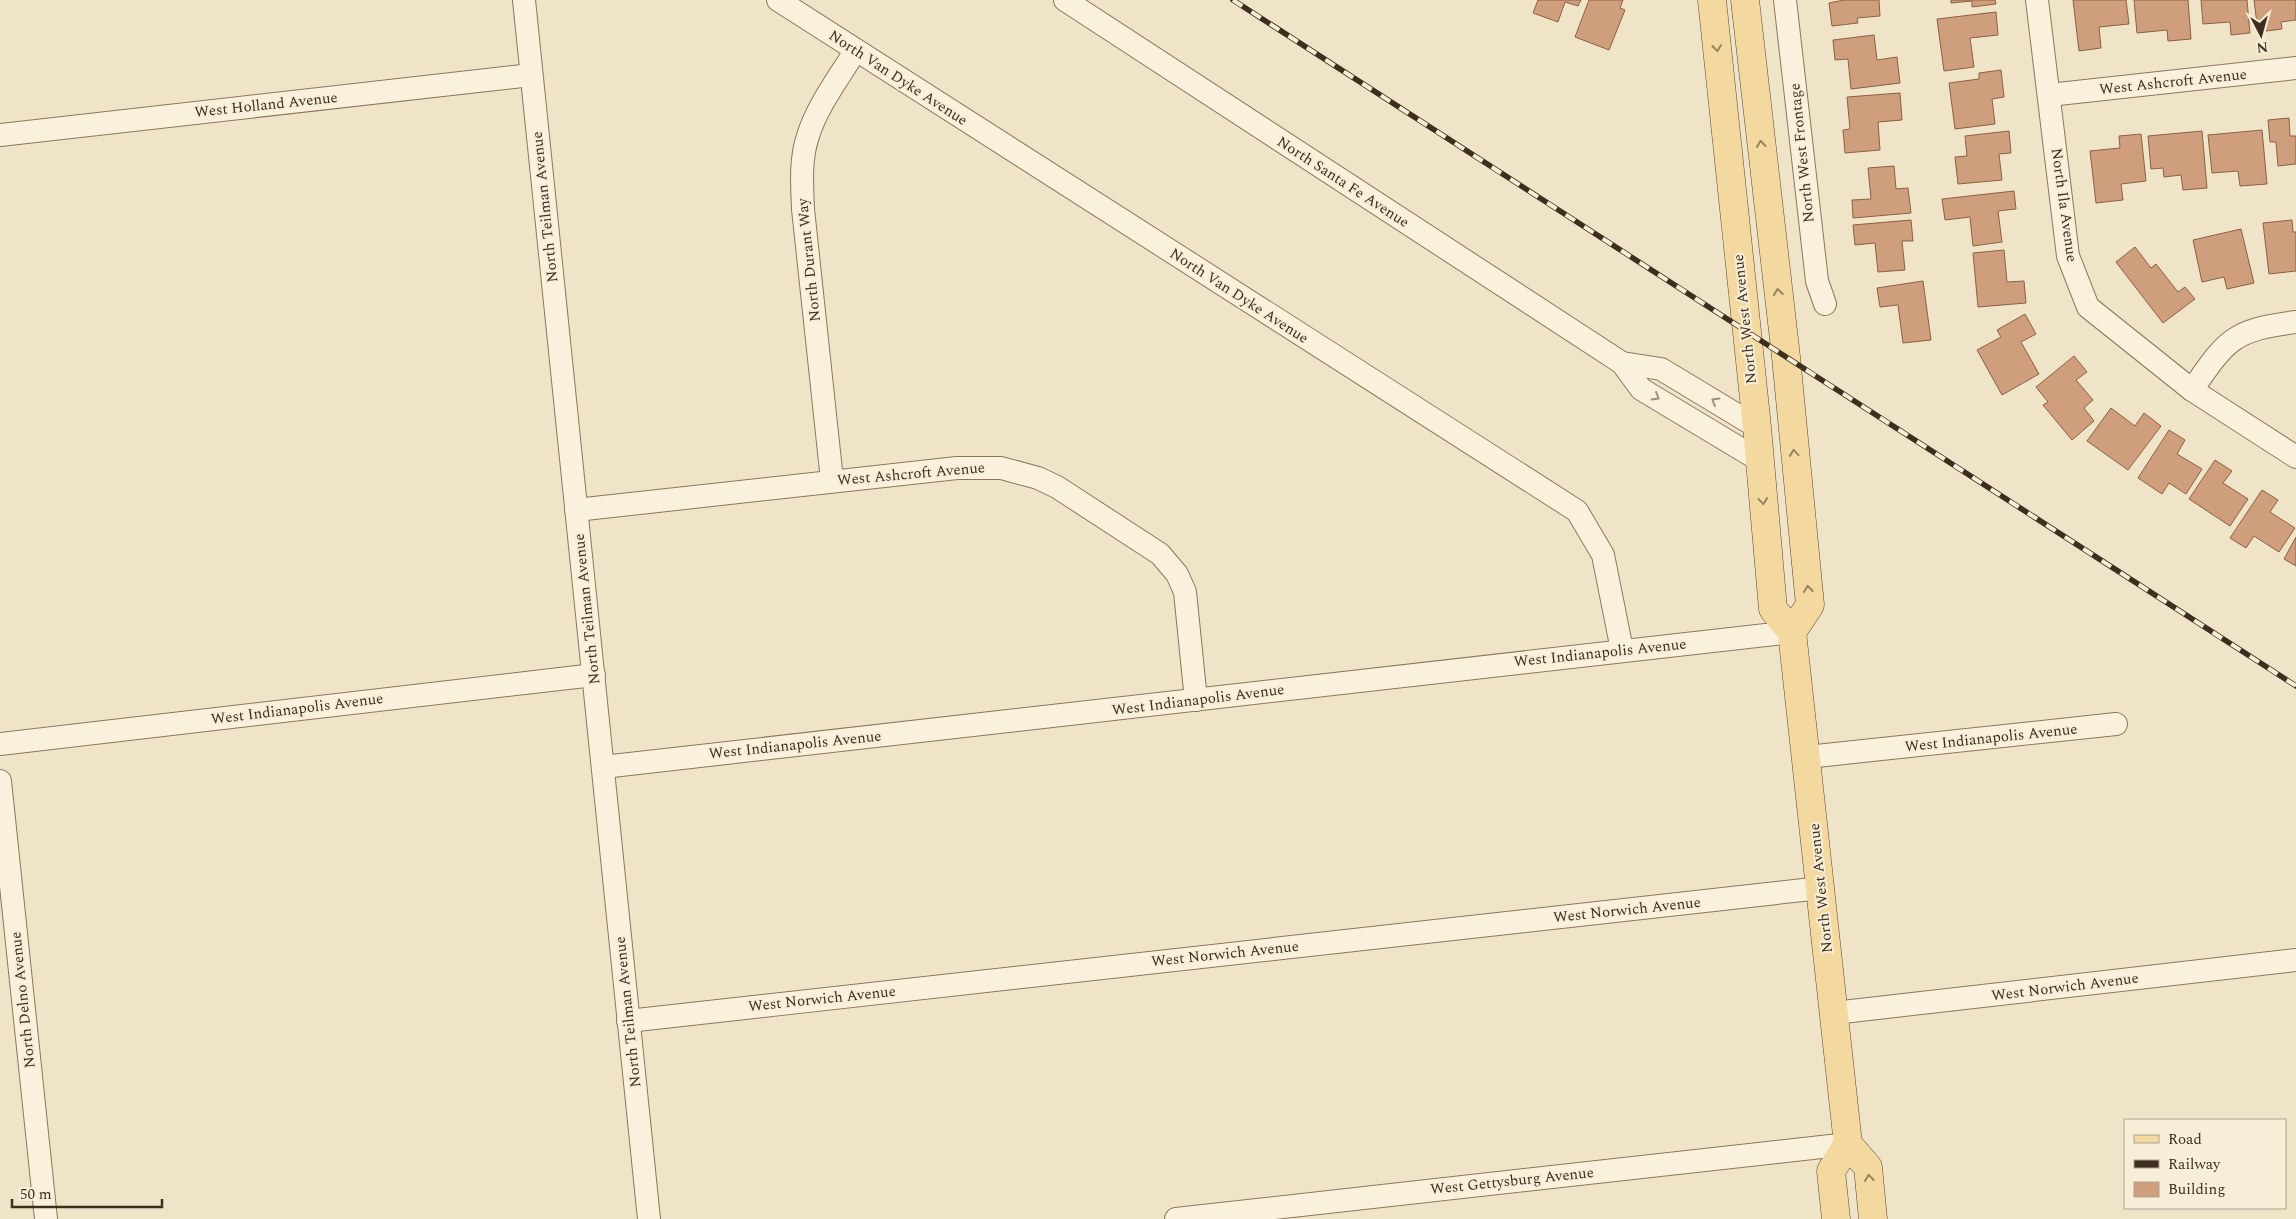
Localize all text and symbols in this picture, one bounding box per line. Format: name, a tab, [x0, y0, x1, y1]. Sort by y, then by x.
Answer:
north arrow	[2236, 10, 2286, 60]
street label: North Van Dyke Avenue	[824, 24, 972, 132]
text: N	[2256, 36, 2269, 58]
one-way arrow	[1711, 45, 1722, 53]
street label: West Ashcroft Avenue	[2098, 63, 2248, 101]
street label: North West Frontage	[1783, 82, 1821, 224]
street label: West Holland Avenue	[193, 86, 339, 124]
street label: North Teilman Avenue	[526, 130, 564, 284]
street label: North Santa Fe Avenue	[1272, 130, 1414, 234]
one-way arrow	[1756, 139, 1767, 147]
street label: North Ila Avenue	[2045, 147, 2083, 263]
street label: North Durant Way	[791, 196, 827, 323]
street label: North Van Dyke Avenue	[1165, 242, 1313, 350]
street label: North West Avenue	[1727, 253, 1763, 385]
one-way arrow	[1773, 287, 1784, 295]
one-way arrow	[1650, 391, 1659, 401]
one-way arrow	[1711, 398, 1720, 408]
one-way arrow	[1789, 449, 1800, 457]
street label: West Ashcroft Avenue	[836, 456, 986, 492]
one-way arrow	[1757, 498, 1768, 506]
street label: North Teilman Avenue	[568, 532, 606, 686]
one-way arrow	[1803, 585, 1814, 593]
street label: West Indianapolis Avenue	[1512, 632, 1688, 674]
street label: West Indianapolis Avenue	[1110, 678, 1286, 722]
street label: West Indianapolis Avenue	[209, 687, 385, 731]
street label: West Indianapolis Avenue	[1903, 717, 2079, 759]
street label: West Indianapolis Avenue	[707, 724, 883, 766]
street label: North West Avenue	[1803, 822, 1839, 954]
street label: West Norwich Avenue	[1552, 891, 1702, 929]
street label: North Delno Avenue	[4, 931, 42, 1069]
street label: North Teilman Avenue	[609, 935, 647, 1089]
street label: West Norwich Avenue	[1150, 935, 1300, 973]
street label: West Norwich Avenue	[1990, 967, 2140, 1007]
street label: West Norwich Avenue	[747, 980, 897, 1018]
legend	[2124, 1119, 2286, 1209]
text: Road	[2168, 1128, 2202, 1151]
text: Railway	[2168, 1153, 2221, 1176]
street label: West Gettysburg Avenue	[1429, 1161, 1595, 1201]
one-way arrow	[1864, 1174, 1875, 1182]
scale bar	[12, 1176, 162, 1208]
text: Building	[2168, 1178, 2225, 1201]
text: 50 m	[20, 1183, 52, 1206]

